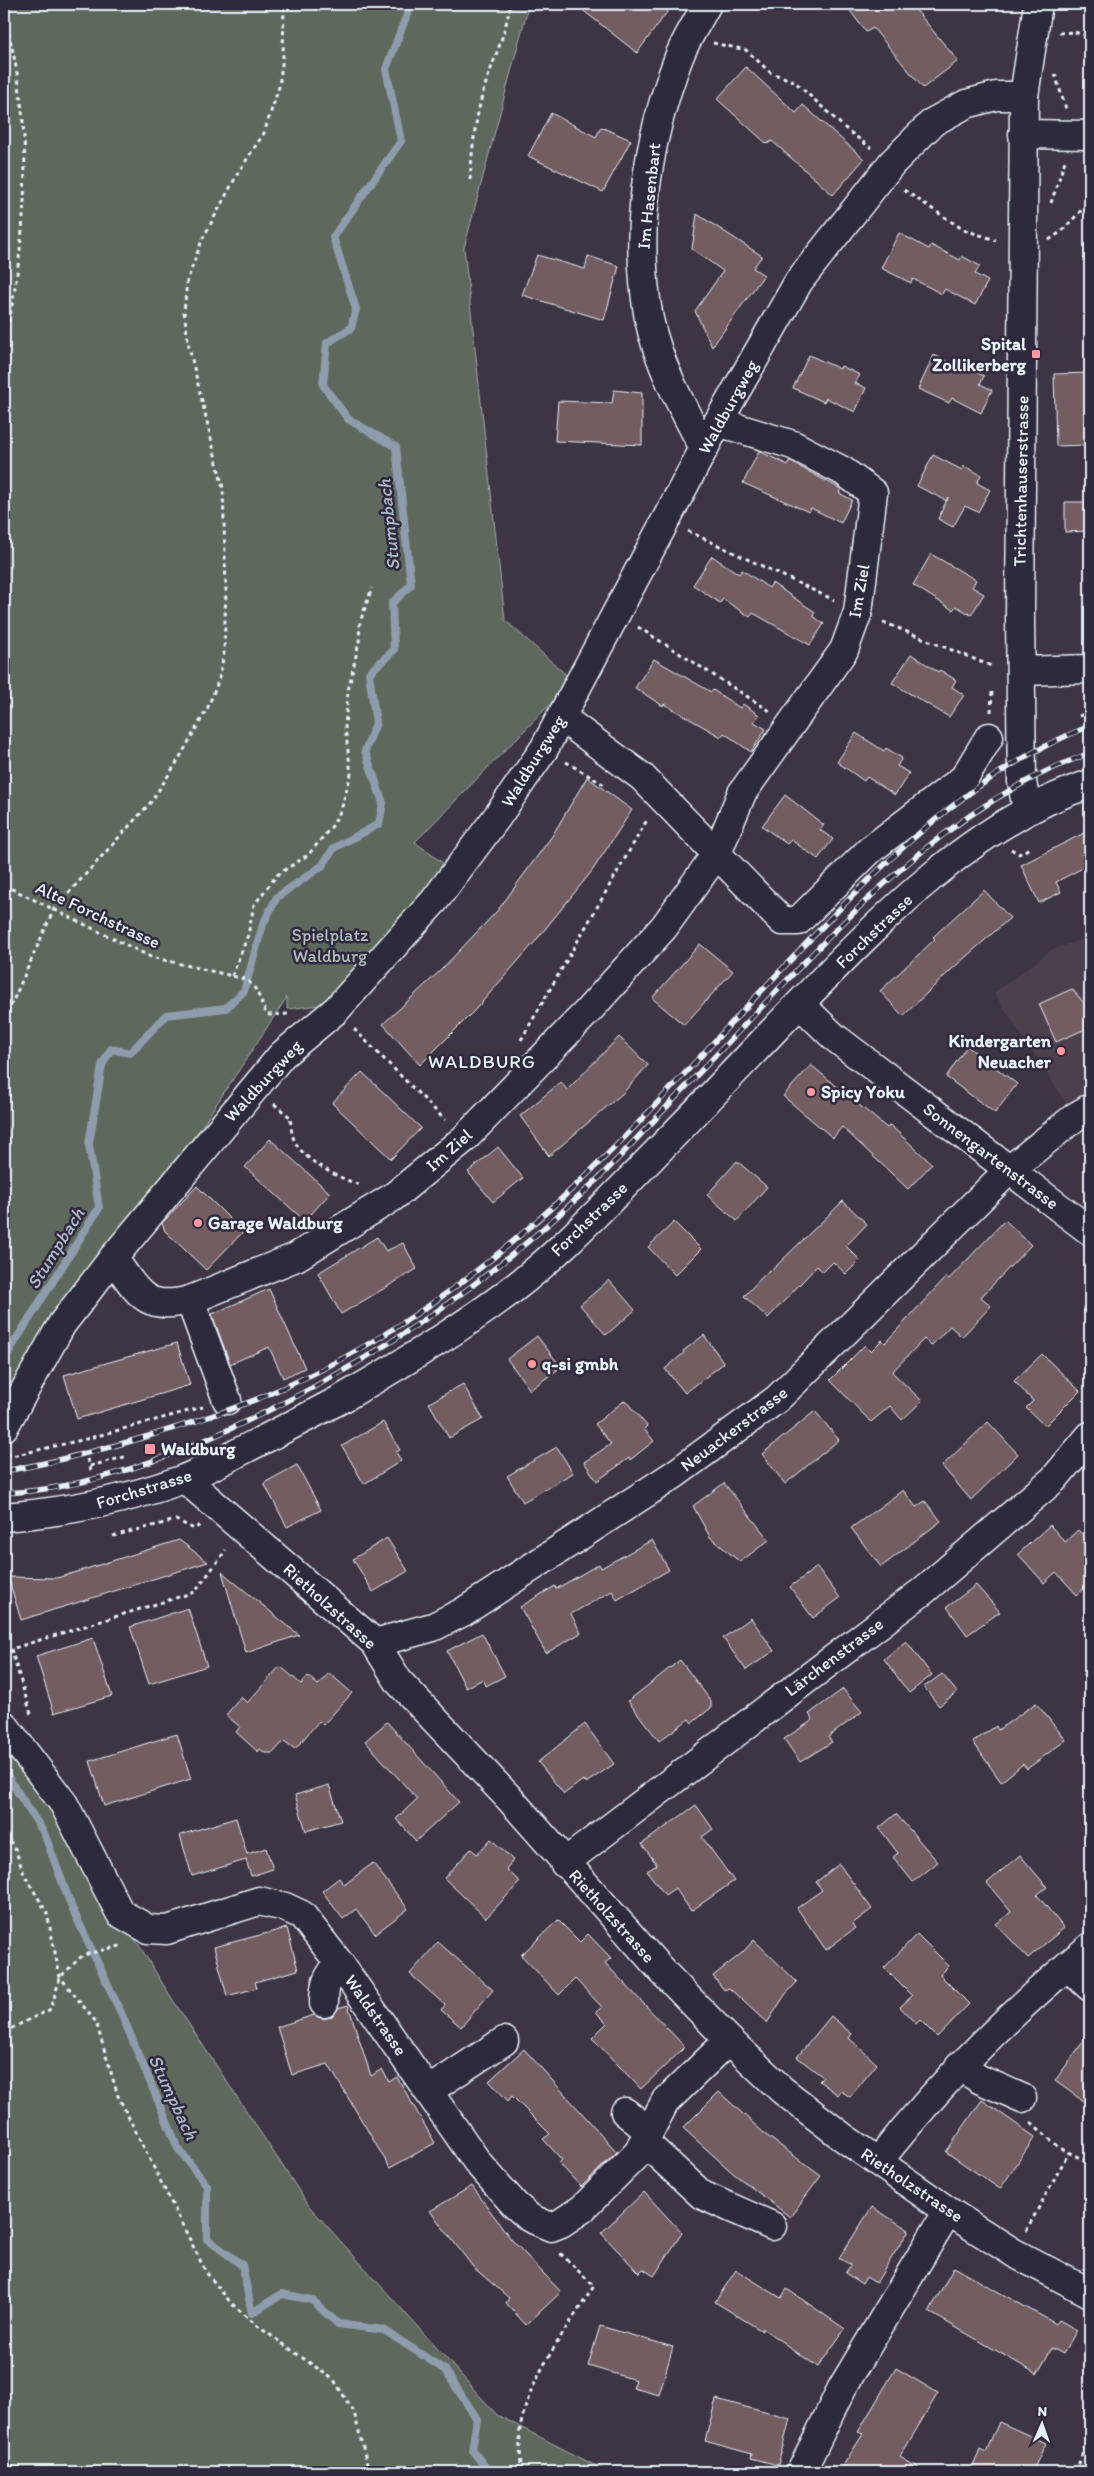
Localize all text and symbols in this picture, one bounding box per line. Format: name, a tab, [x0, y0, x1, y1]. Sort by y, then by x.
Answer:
street label: Im Hasenbart	[632, 142, 666, 250]
place label: Spital Zollikerberg	[932, 333, 1027, 376]
marker: Spital Zollikerberg	[1030, 348, 1042, 360]
street label: Waldburgweg	[693, 355, 763, 458]
street label: Trichtenhauserstrasse	[1009, 395, 1033, 567]
water label: Stumpbach	[372, 477, 405, 572]
street label: Im Ziel	[843, 562, 875, 620]
street label: Waldburgweg	[496, 710, 570, 811]
street label: Alte Forchstrasse	[32, 877, 164, 953]
street label: Forchstrasse	[831, 889, 917, 973]
park label: Spielplatz Waldburg	[292, 924, 369, 967]
place label: Kindergarten Neuacher	[949, 1030, 1052, 1073]
street label: Waldburgweg	[219, 1035, 307, 1127]
marker: Kindergarten Neuacher	[1055, 1045, 1067, 1057]
district label: WALDBURG	[428, 1050, 536, 1073]
place label: Spicy Yoku	[821, 1081, 906, 1103]
marker: Spicy Yoku	[805, 1086, 817, 1098]
street label: Sonnengartenstrasse	[919, 1098, 1063, 1214]
street label: Im Ziel	[421, 1124, 477, 1176]
street label: Forchstrasse	[546, 1177, 632, 1261]
water label: Stumpbach	[21, 1203, 90, 1293]
place label: Garage Waldburg	[208, 1212, 343, 1234]
marker: Garage Waldburg	[192, 1217, 204, 1229]
place label: q-si gmbh	[542, 1353, 619, 1375]
marker: q-si gmbh	[526, 1358, 538, 1370]
street label: Neuackerstrasse	[676, 1381, 792, 1477]
place label: Waldburg	[161, 1438, 236, 1460]
marker: Waldburg	[143, 1442, 157, 1456]
street label: Forchstrasse	[94, 1464, 194, 1514]
street label: Rietholzstrasse	[279, 1558, 381, 1654]
street label: Lärchenstrasse	[780, 1613, 888, 1701]
street label: Rietholzstrasse	[564, 1865, 660, 1967]
street label: Waldstrasse	[340, 1970, 412, 2060]
water label: Stumpbach	[144, 2051, 204, 2144]
street label: Rietholzstrasse	[857, 2143, 967, 2227]
north arrow	[1016, 2398, 1066, 2448]
text: N	[1037, 2403, 1047, 2420]

